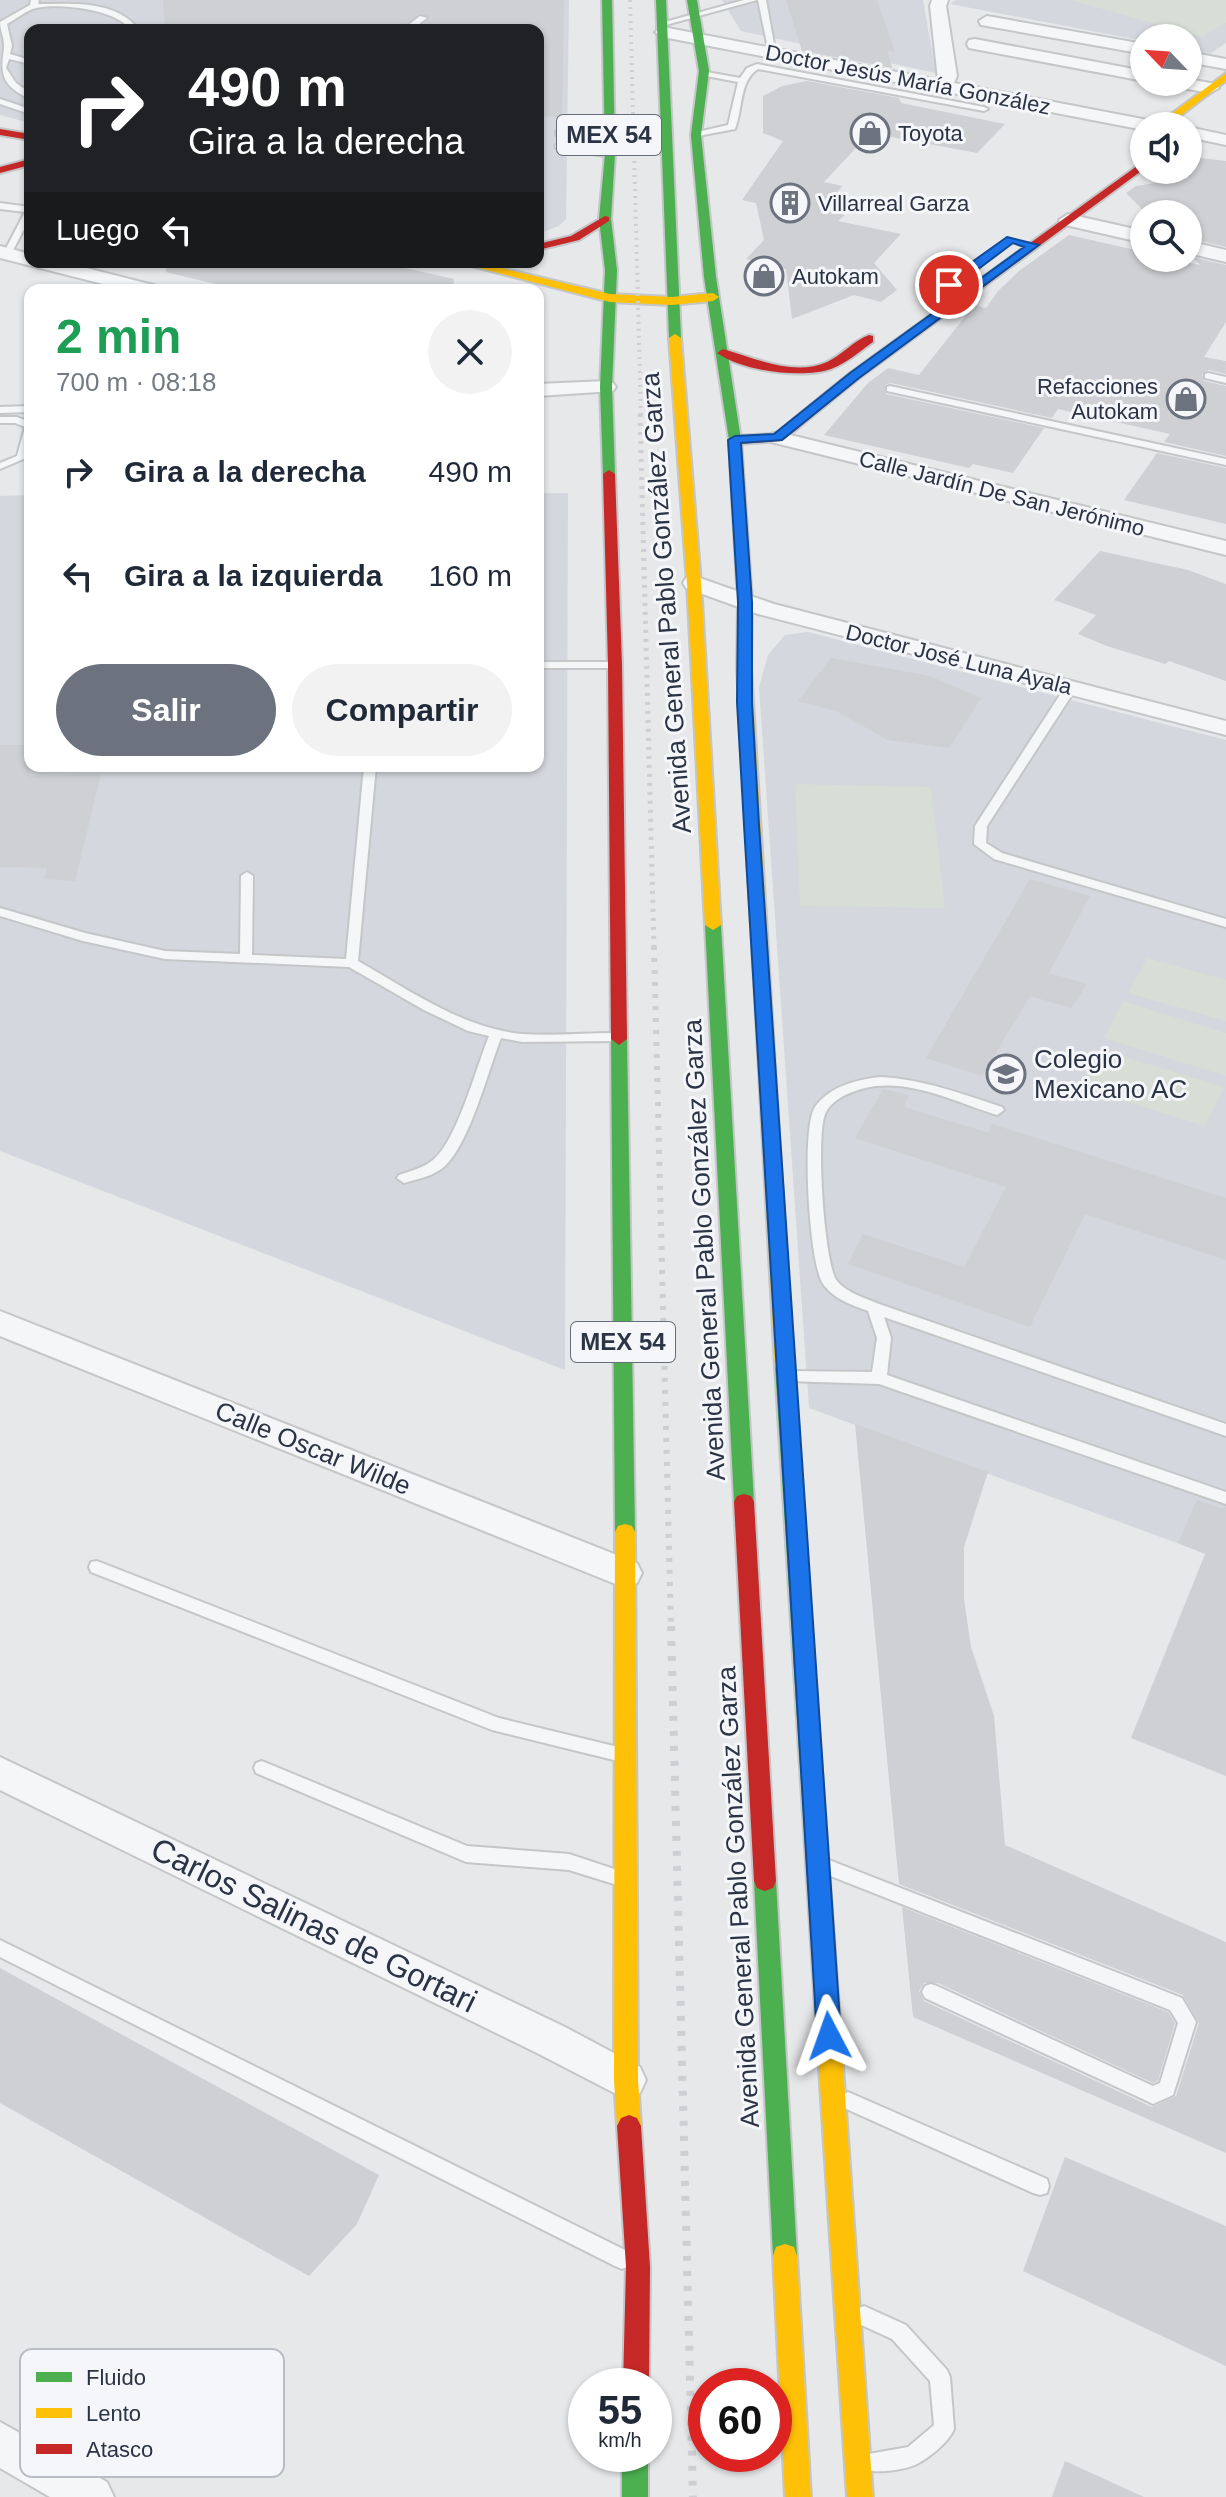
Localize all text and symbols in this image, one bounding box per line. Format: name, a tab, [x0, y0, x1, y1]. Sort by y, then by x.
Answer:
north arrow	[1130, 24, 1202, 96]
map controls	[1130, 24, 1202, 272]
street label: Doctor Jesús María González	[763, 40, 1053, 119]
text: 490 m	[188, 55, 347, 118]
icon: right	[56, 56, 160, 160]
shop icon: Toyota	[849, 112, 891, 154]
button: sound	[1130, 112, 1202, 184]
road number: MEX 54	[557, 115, 661, 155]
text: Gira a la derecha	[188, 121, 464, 162]
place label: Toyota	[898, 121, 964, 146]
building icon: Villarreal Garza	[769, 182, 811, 224]
place label: Villarreal Garza	[818, 191, 970, 216]
button: search	[1130, 200, 1202, 272]
icon: left	[155, 208, 199, 252]
text: Luego	[56, 213, 139, 246]
pin	[915, 251, 983, 319]
shop icon: Autokam	[743, 255, 785, 297]
icon: arrive	[927, 263, 971, 307]
place label: Autokam	[792, 264, 879, 289]
text: 2 min	[56, 310, 181, 363]
button: close	[428, 310, 512, 394]
text: 700 m · 08:18	[56, 367, 216, 397]
street label: Avenida General Pablo González Garza	[635, 371, 697, 834]
place label: Refacciones Autokam	[1037, 374, 1158, 424]
shop icon: Refacciones Autokam	[1165, 378, 1207, 420]
street label: Calle Jardín De San Jerónimo	[856, 446, 1147, 541]
icon: right	[56, 450, 100, 494]
text: Gira a la derecha	[124, 455, 366, 488]
text: 490 m	[429, 455, 512, 488]
icon: left	[56, 554, 100, 598]
text: Gira a la izquierda	[124, 559, 382, 592]
text: 160 m	[429, 559, 512, 592]
street label: Doctor José Luna Ayala	[843, 619, 1075, 700]
button: Salir	[56, 664, 276, 756]
button: Compartir	[292, 664, 512, 756]
street label: Avenida General Pablo González Garza	[677, 1018, 731, 1481]
place label: Colegio Mexicano AC	[1034, 1044, 1187, 1104]
school or university icon: Colegio Mexicano AC	[985, 1053, 1027, 1095]
road number: MEX 54	[571, 1322, 675, 1362]
street label: Calle Oscar Wilde	[211, 1395, 415, 1501]
street label: Avenida General Pablo González Garza	[711, 1665, 765, 2128]
street label: Carlos Salinas de Gortari	[145, 1830, 483, 2020]
position arrow	[787, 1994, 871, 2078]
legend	[20, 2349, 284, 2477]
text: Fluido	[86, 2365, 146, 2390]
speed limit sign: 60	[688, 2368, 792, 2472]
text: 55	[598, 2388, 642, 2432]
text: Lento	[86, 2401, 141, 2426]
text: km/h	[598, 2429, 642, 2451]
text: Atasco	[86, 2437, 153, 2462]

